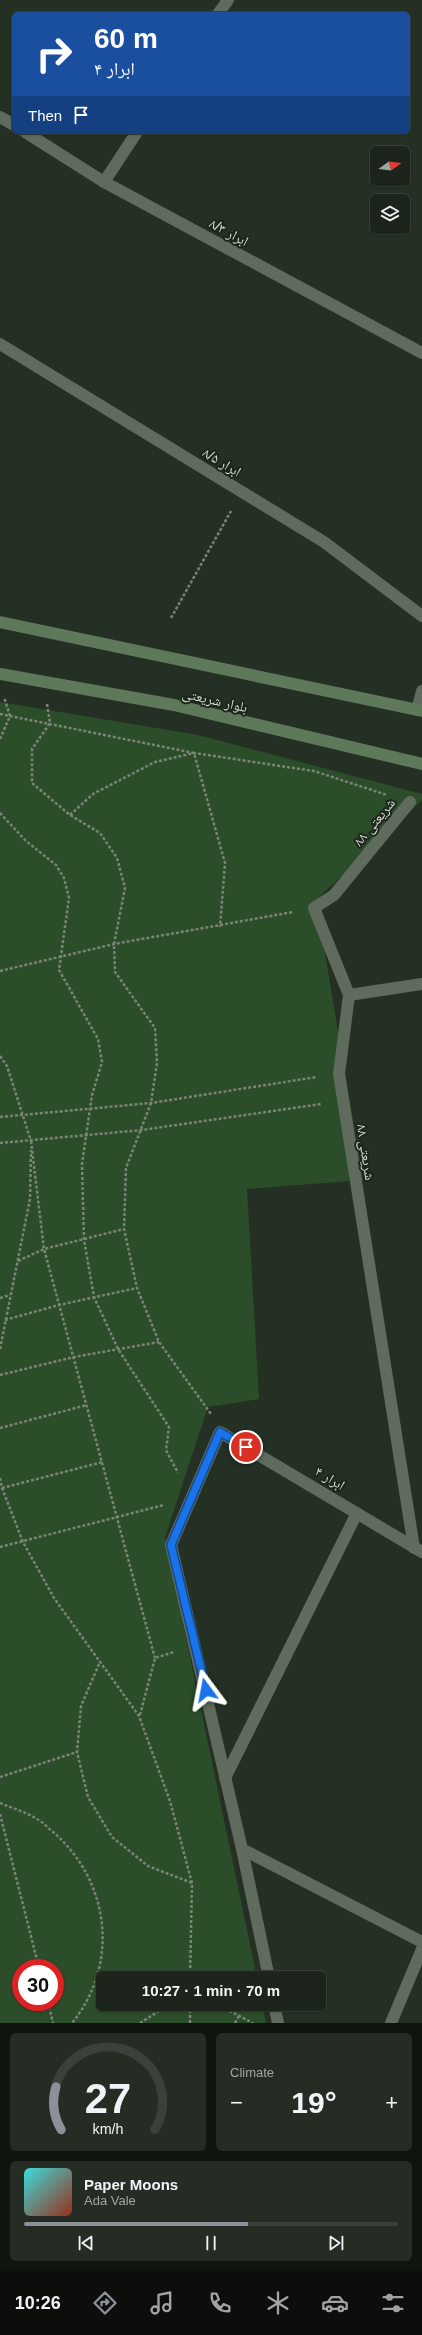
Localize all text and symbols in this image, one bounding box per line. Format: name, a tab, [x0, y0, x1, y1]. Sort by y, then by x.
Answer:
text: 60 m	[94, 23, 158, 54]
icon: right	[28, 28, 80, 80]
text: ابرار ۴	[94, 59, 135, 79]
icon: arrive	[70, 104, 92, 126]
text: Then	[28, 107, 62, 124]
north arrow	[370, 146, 410, 186]
map controls	[370, 146, 410, 234]
button: layers	[370, 194, 410, 234]
street label: ابرار ۸/۳	[206, 215, 251, 250]
street label: ابرار ۸/۵	[199, 444, 244, 481]
street label: بلوار شریعتی	[181, 685, 249, 716]
street label: شریعتی ۸۸	[350, 795, 399, 850]
street label: شریعتی ۸۸	[353, 1123, 378, 1181]
pin	[229, 1430, 263, 1464]
icon: arrive	[235, 1436, 257, 1458]
street label: ابرار ۴	[312, 1463, 348, 1494]
position arrow	[185, 1669, 227, 1711]
speed limit sign: 30	[12, 1959, 64, 2011]
text: 10:27 · 1 min · 70 m	[142, 1982, 280, 1999]
text: Climate	[230, 2065, 274, 2080]
text: 27	[85, 2075, 131, 2122]
text: 19°	[291, 2086, 337, 2119]
text: −	[230, 2090, 243, 2115]
text: +	[385, 2090, 398, 2115]
text: km/h	[93, 2121, 124, 2137]
text: Paper Moons	[84, 2176, 178, 2193]
text: Ada Vale	[84, 2193, 136, 2208]
icon: previous	[75, 2232, 97, 2254]
icon: pause	[200, 2232, 222, 2254]
icon: next	[325, 2232, 347, 2254]
icon: directions	[91, 2289, 119, 2317]
icon: music	[148, 2289, 176, 2317]
icon: phone	[206, 2289, 234, 2317]
icon: climate	[264, 2289, 292, 2317]
icon: car	[321, 2289, 349, 2317]
icon: filters	[379, 2289, 407, 2317]
text: 10:26	[15, 2293, 61, 2313]

